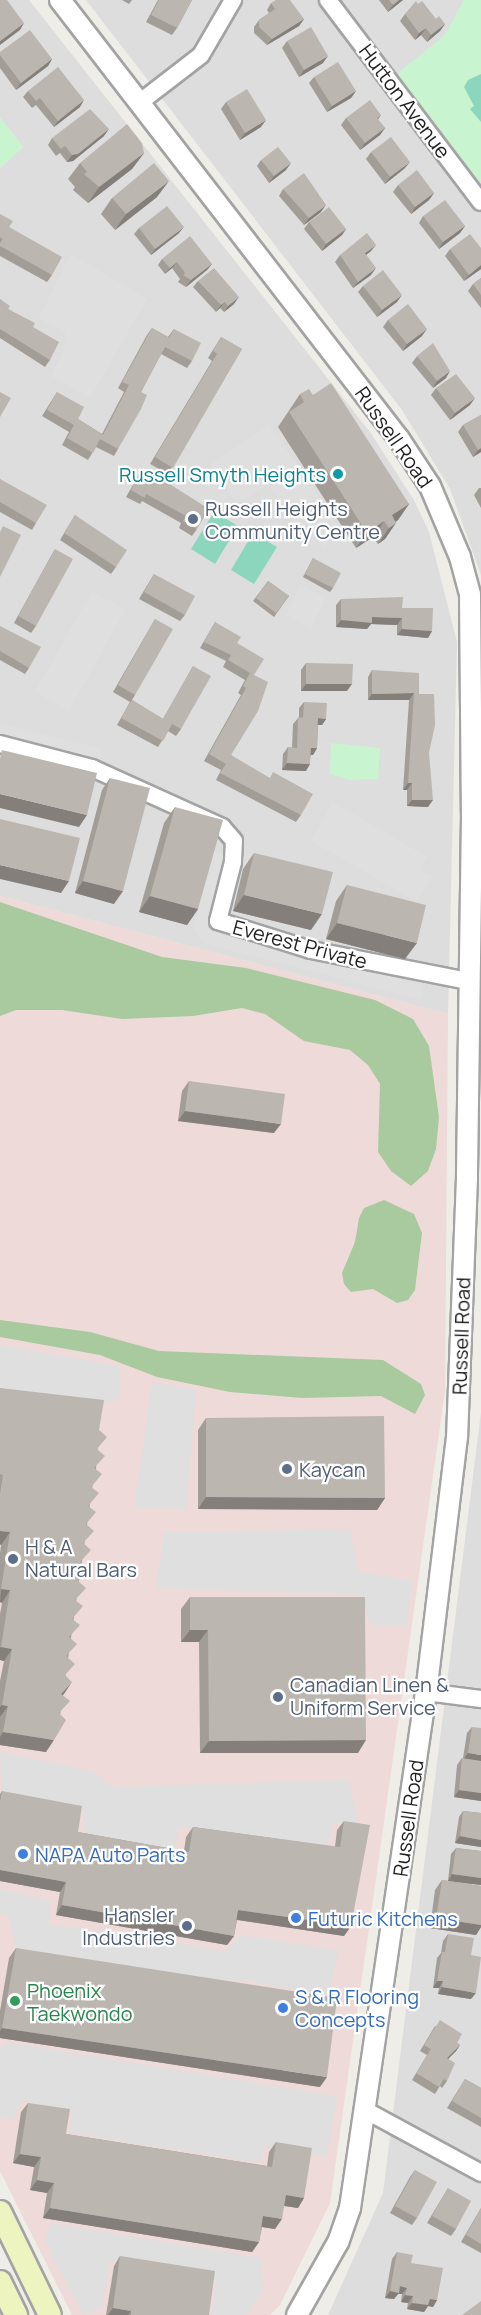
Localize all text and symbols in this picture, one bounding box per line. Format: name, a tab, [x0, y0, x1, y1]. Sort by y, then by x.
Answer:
street label: Hutton Avenue	[354, 39, 456, 163]
street label: Russell Road	[350, 382, 438, 492]
place label: Russell Smyth Heights	[119, 462, 326, 486]
marker: Russell Smyth Heights	[331, 467, 345, 481]
place label: Russell Heights Community Centre	[205, 496, 380, 543]
marker: Russell Heights Community Centre	[186, 512, 200, 526]
street label: Everest Private	[230, 915, 370, 973]
street label: Russell Road	[447, 1277, 475, 1395]
place label: Kaycan	[299, 1457, 366, 1481]
marker: Kaycan	[280, 1462, 294, 1476]
place label: H & A Natural Bars	[25, 1535, 137, 1582]
marker: H & A Natural Bars	[6, 1552, 20, 1566]
place label: Canadian Linen & Uniform Service	[290, 1673, 449, 1720]
marker: Canadian Linen & Uniform Service	[271, 1690, 285, 1704]
street label: Russell Road	[388, 1758, 428, 1878]
place label: NAPA Auto Parts	[35, 1842, 186, 1866]
marker: NAPA Auto Parts	[16, 1847, 30, 1861]
place label: Hansler Industries	[82, 1902, 175, 1949]
place label: Futuric Kitchens	[308, 1906, 458, 1930]
marker: Futuric Kitchens	[289, 1911, 303, 1925]
marker: Hansler Industries	[180, 1919, 194, 1933]
place label: Phoenix Taekwondo	[27, 1978, 133, 2025]
place label: S & R Flooring Concepts	[295, 1984, 419, 2031]
marker: Phoenix Taekwondo	[8, 1994, 22, 2008]
marker: S & R Flooring Concepts	[276, 2001, 290, 2015]

